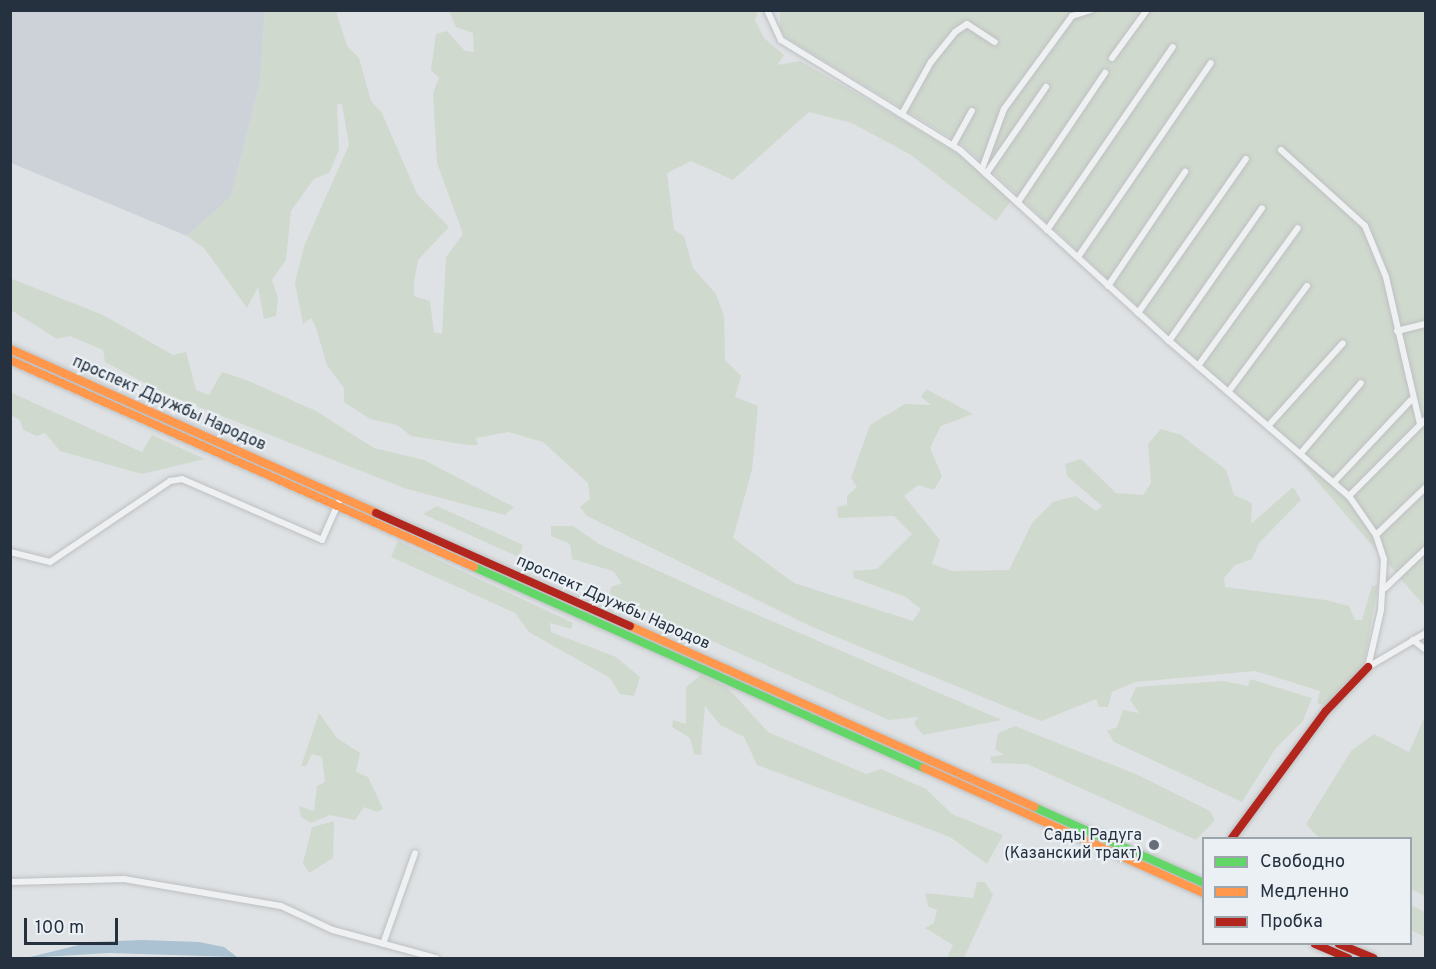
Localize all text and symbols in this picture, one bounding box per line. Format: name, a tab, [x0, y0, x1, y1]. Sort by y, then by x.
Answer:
street label: проспект Дружбы Народов	[69, 353, 269, 455]
street label: проспект Дружбы Народов	[513, 552, 713, 654]
place label: Сады Радуга (Казанский тракт)	[1004, 826, 1142, 864]
legend	[1202, 837, 1412, 945]
marker: Сады Радуга (Казанский тракт)	[1147, 838, 1161, 852]
text: Свободно	[1260, 851, 1345, 874]
text: Медленно	[1260, 881, 1349, 904]
scale bar	[27, 906, 122, 944]
text: Пробка	[1260, 911, 1323, 934]
text: 100 m	[35, 917, 84, 940]

